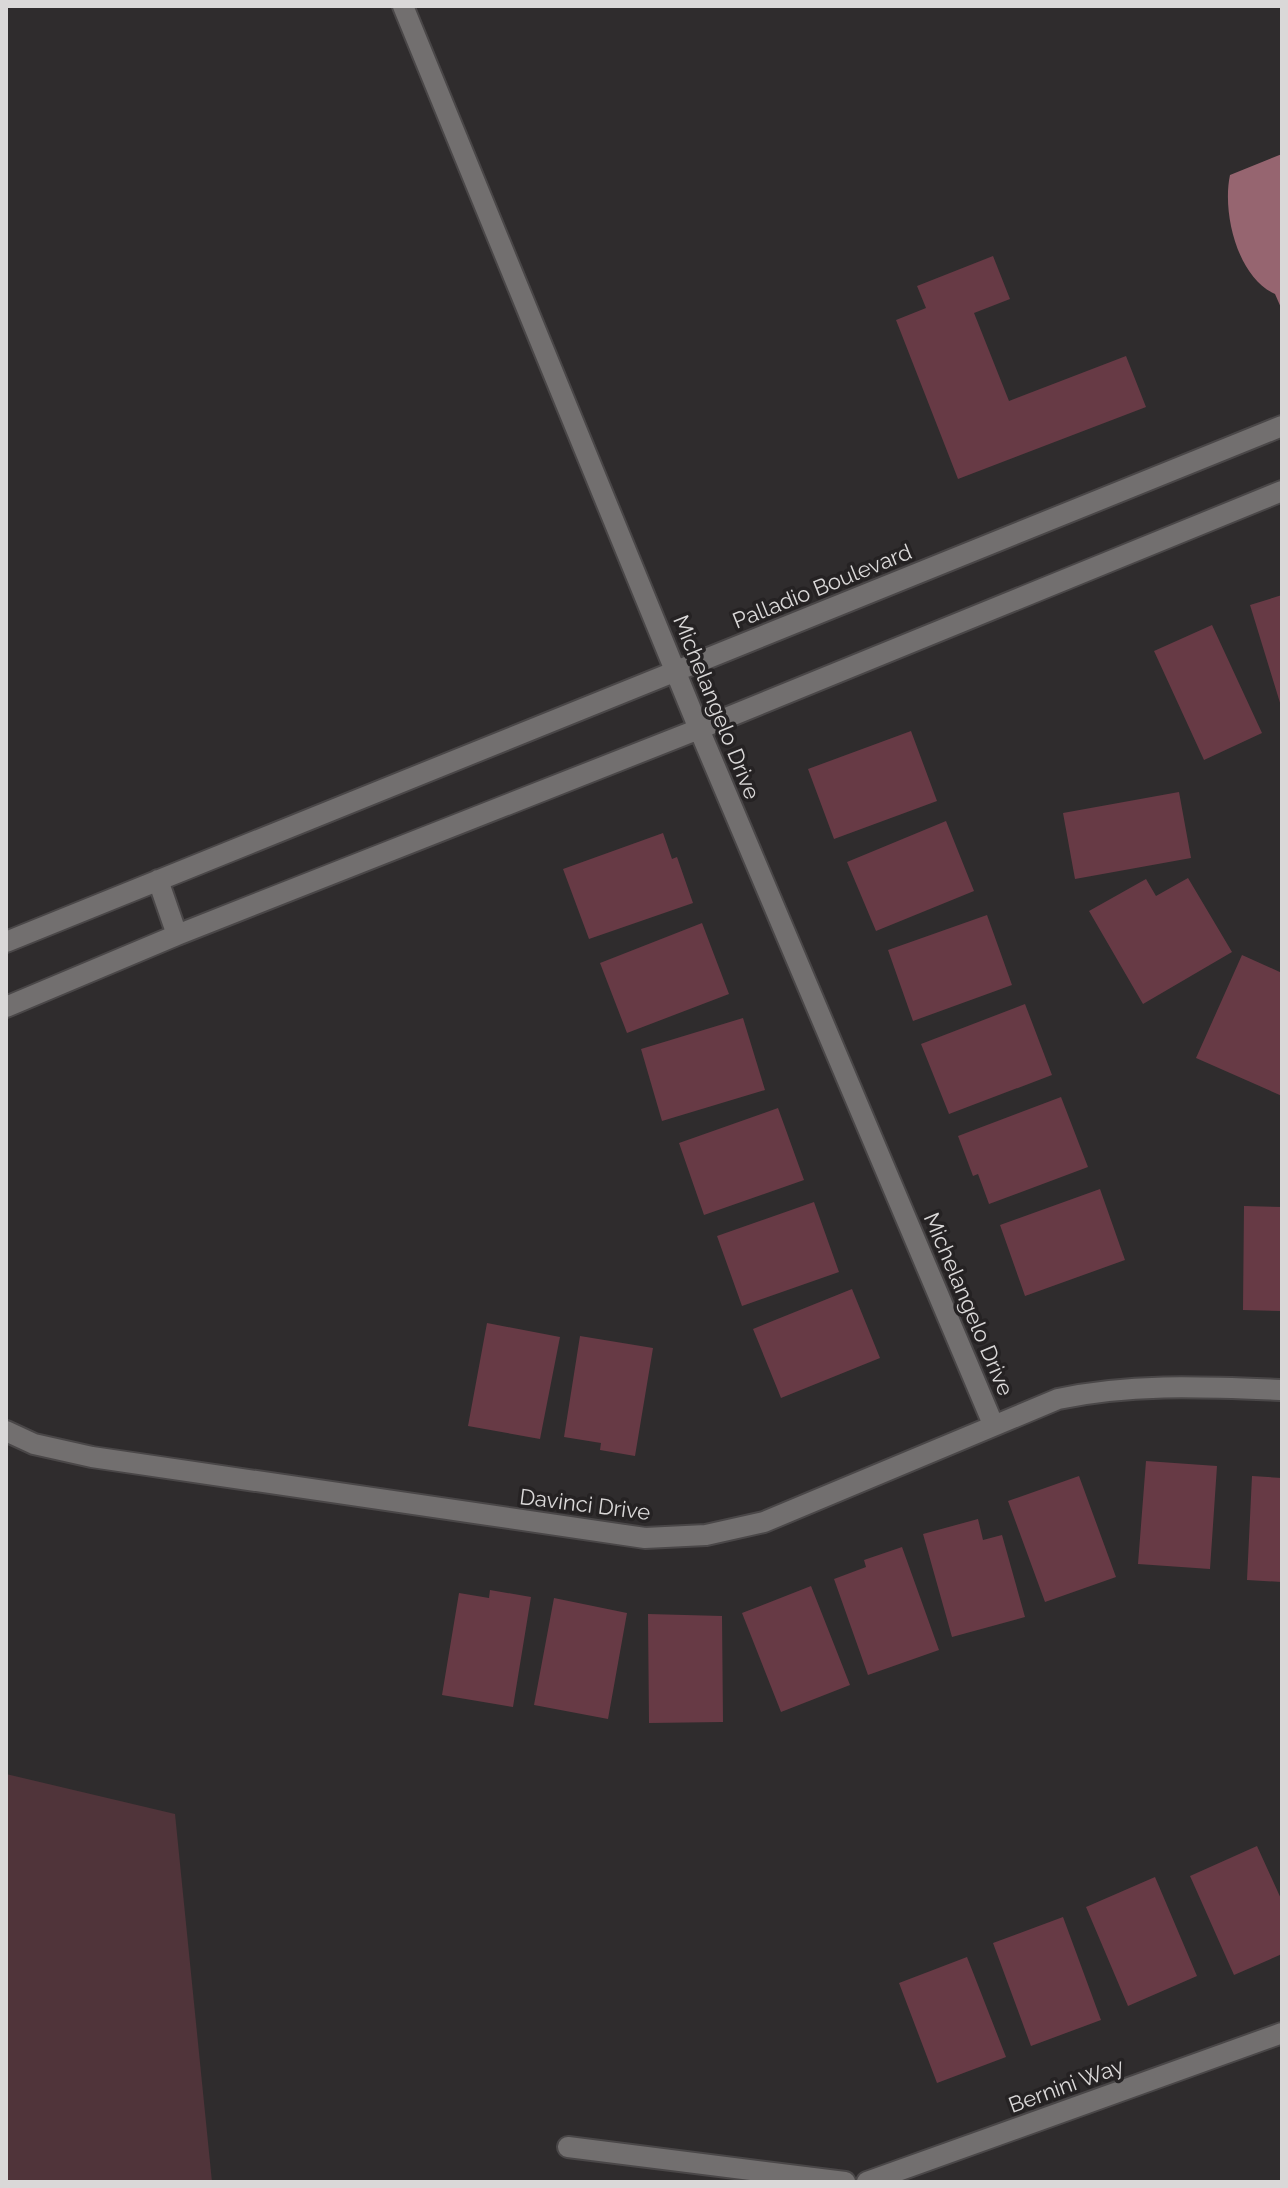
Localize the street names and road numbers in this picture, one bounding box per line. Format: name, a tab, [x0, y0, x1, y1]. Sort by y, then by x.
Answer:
street label: Palladio Boulevard	[729, 538, 915, 634]
street label: Michelangelo Drive	[668, 611, 766, 803]
street label: Michelangelo Drive	[919, 1209, 1019, 1400]
street label: Davinci Drive	[518, 1483, 652, 1525]
street label: Bernini Way	[1005, 2052, 1127, 2118]

